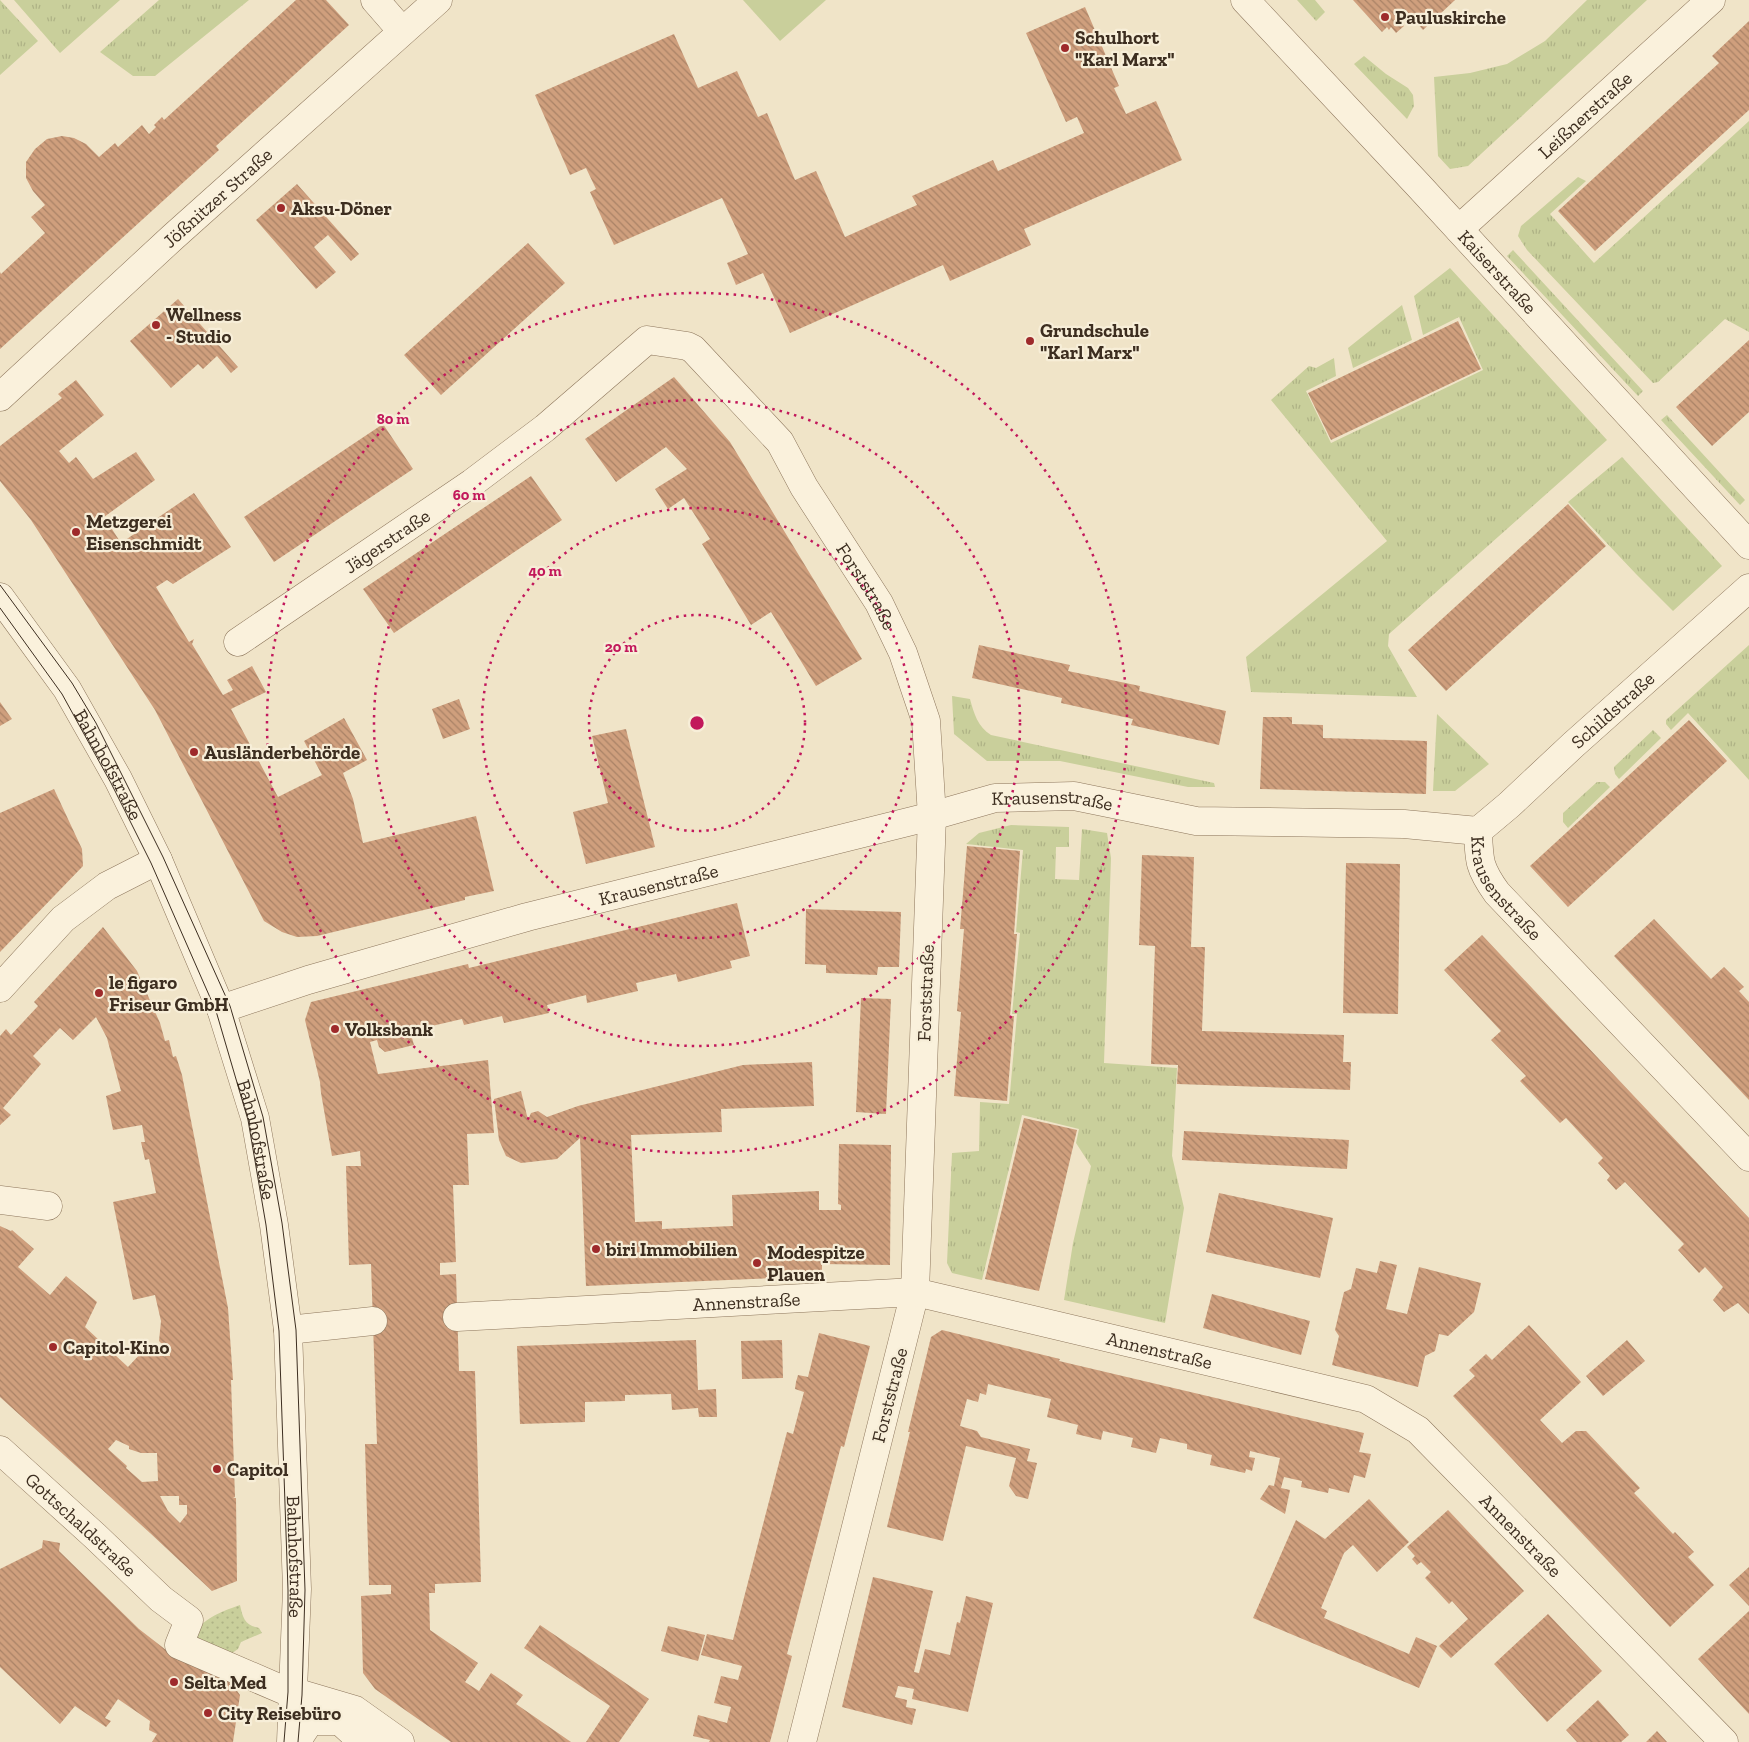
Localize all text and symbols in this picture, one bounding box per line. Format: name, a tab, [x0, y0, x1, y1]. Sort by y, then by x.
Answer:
place label: Pauluskirche	[1395, 6, 1506, 29]
marker: Pauluskirche	[1379, 11, 1391, 23]
place label: Schulhort "Karl Marx"	[1075, 26, 1174, 71]
marker: Schulhort "Karl Marx"	[1059, 42, 1071, 54]
street label: Leißnerstraße	[1533, 67, 1637, 163]
street label: Jößnitzer Straße	[158, 143, 277, 253]
place label: Aksu-Döner	[291, 197, 393, 220]
marker: Aksu-Döner	[275, 202, 287, 214]
street label: Kaiserstraße	[1453, 225, 1542, 319]
place label: Wellness - Studio	[166, 303, 242, 348]
marker: Wellness - Studio	[150, 319, 162, 331]
place label: Grundschule "Karl Marx"	[1040, 319, 1149, 364]
marker: Grundschule "Karl Marx"	[1024, 335, 1036, 347]
text: 80 m	[377, 410, 409, 428]
text: 60 m	[453, 486, 485, 504]
street label: Jägerstraße	[340, 504, 434, 578]
place label: Metzgerei Eisenschmidt	[86, 510, 202, 555]
marker: Metzgerei Eisenschmidt	[70, 526, 82, 538]
street label: Forststraße	[831, 539, 901, 633]
text: 40 m	[528, 562, 562, 580]
text: 20 m	[605, 638, 637, 656]
street label: Schildstraße	[1566, 667, 1659, 754]
street label: Bahnhofstraße	[69, 705, 147, 824]
centre of rings	[688, 714, 706, 732]
place label: Ausländerbehörde	[204, 741, 360, 764]
marker: Ausländerbehörde	[188, 746, 200, 758]
street label: Krausenstraße	[991, 785, 1115, 816]
street label: Krausenstraße	[1466, 836, 1547, 945]
street label: Krausenstraße	[596, 859, 721, 911]
street label: Forststraße	[912, 944, 939, 1042]
place label: le figaro Friseur GmbH	[109, 971, 229, 1016]
marker: le figaro Friseur GmbH	[93, 987, 105, 999]
place label: Volksbank	[345, 1018, 434, 1041]
marker: Volksbank	[329, 1023, 341, 1035]
street label: Bahnhofstraße	[232, 1077, 280, 1202]
place label: biri Immobilien	[605, 1238, 738, 1261]
place label: Modespitze Plauen	[767, 1241, 865, 1286]
marker: biri Immobilien	[590, 1243, 602, 1255]
marker: Modespitze Plauen	[751, 1257, 763, 1269]
street label: Annenstraße	[692, 1287, 801, 1316]
street label: Annenstraße	[1104, 1327, 1215, 1374]
place label: Capitol-Kino	[63, 1336, 170, 1359]
marker: Capitol-Kino	[47, 1341, 59, 1353]
street label: Forststraße	[867, 1345, 912, 1445]
place label: Capitol	[227, 1458, 289, 1481]
marker: Capitol	[211, 1463, 223, 1475]
street label: Gottschaldstraße	[20, 1468, 141, 1582]
street label: Annenstraße	[1475, 1489, 1567, 1582]
street label: Bahnhofstraße	[282, 1495, 308, 1618]
place label: Selta Med	[184, 1671, 267, 1694]
marker: Selta Med	[168, 1676, 180, 1688]
place label: City Reisebüro	[218, 1702, 341, 1725]
marker: City Reisebüro	[202, 1707, 214, 1719]

